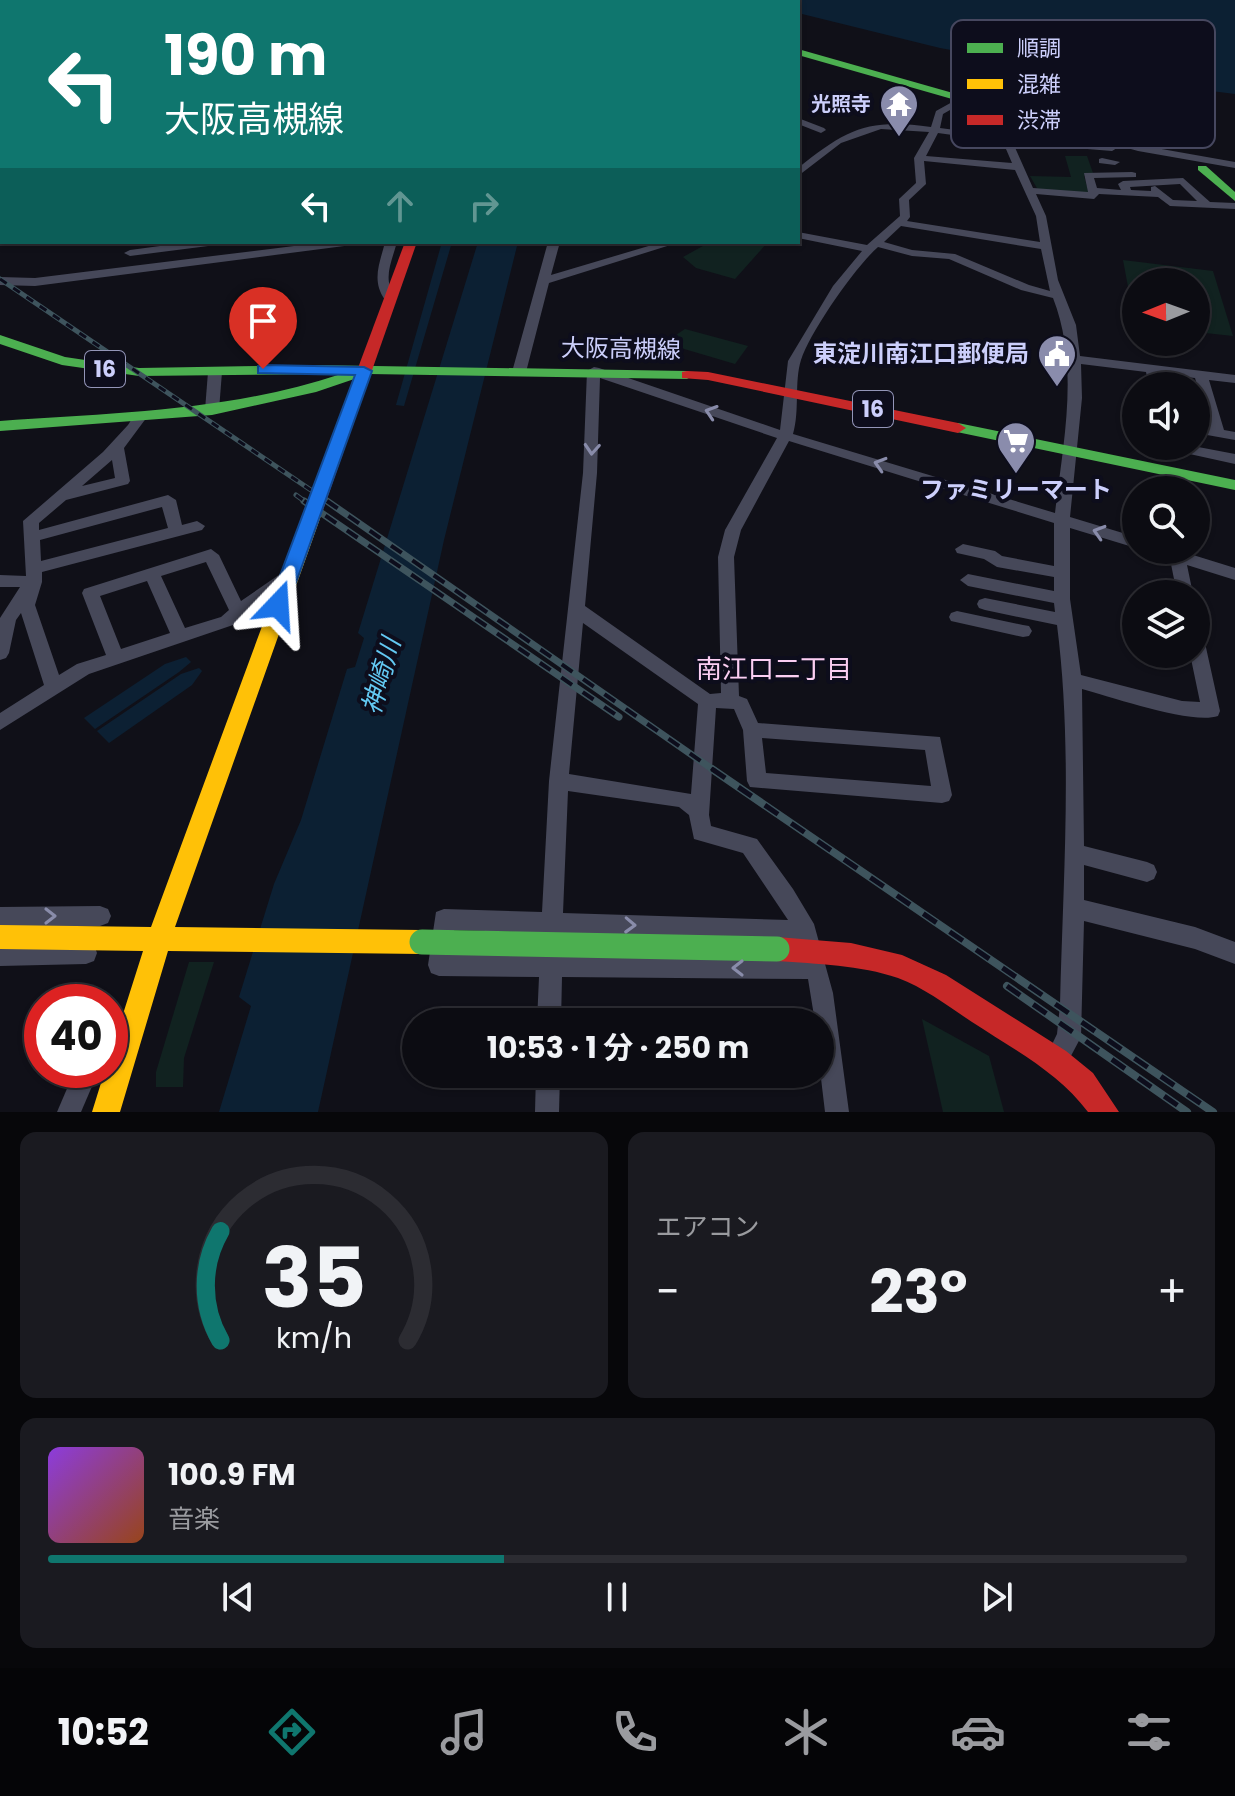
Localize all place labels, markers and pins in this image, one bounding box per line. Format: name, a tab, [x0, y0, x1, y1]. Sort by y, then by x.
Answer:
temple icon: 光照寺	[878, 83, 920, 138]
place label: 光照寺	[811, 90, 871, 118]
pin	[229, 287, 297, 369]
public building icon: 東淀川南江口郵便局	[1036, 333, 1078, 388]
place label: 東淀川南江口郵便局	[813, 337, 1029, 370]
supermarket icon: ファミリーマート	[995, 420, 1037, 475]
place label: ファミリーマート	[920, 473, 1112, 506]

